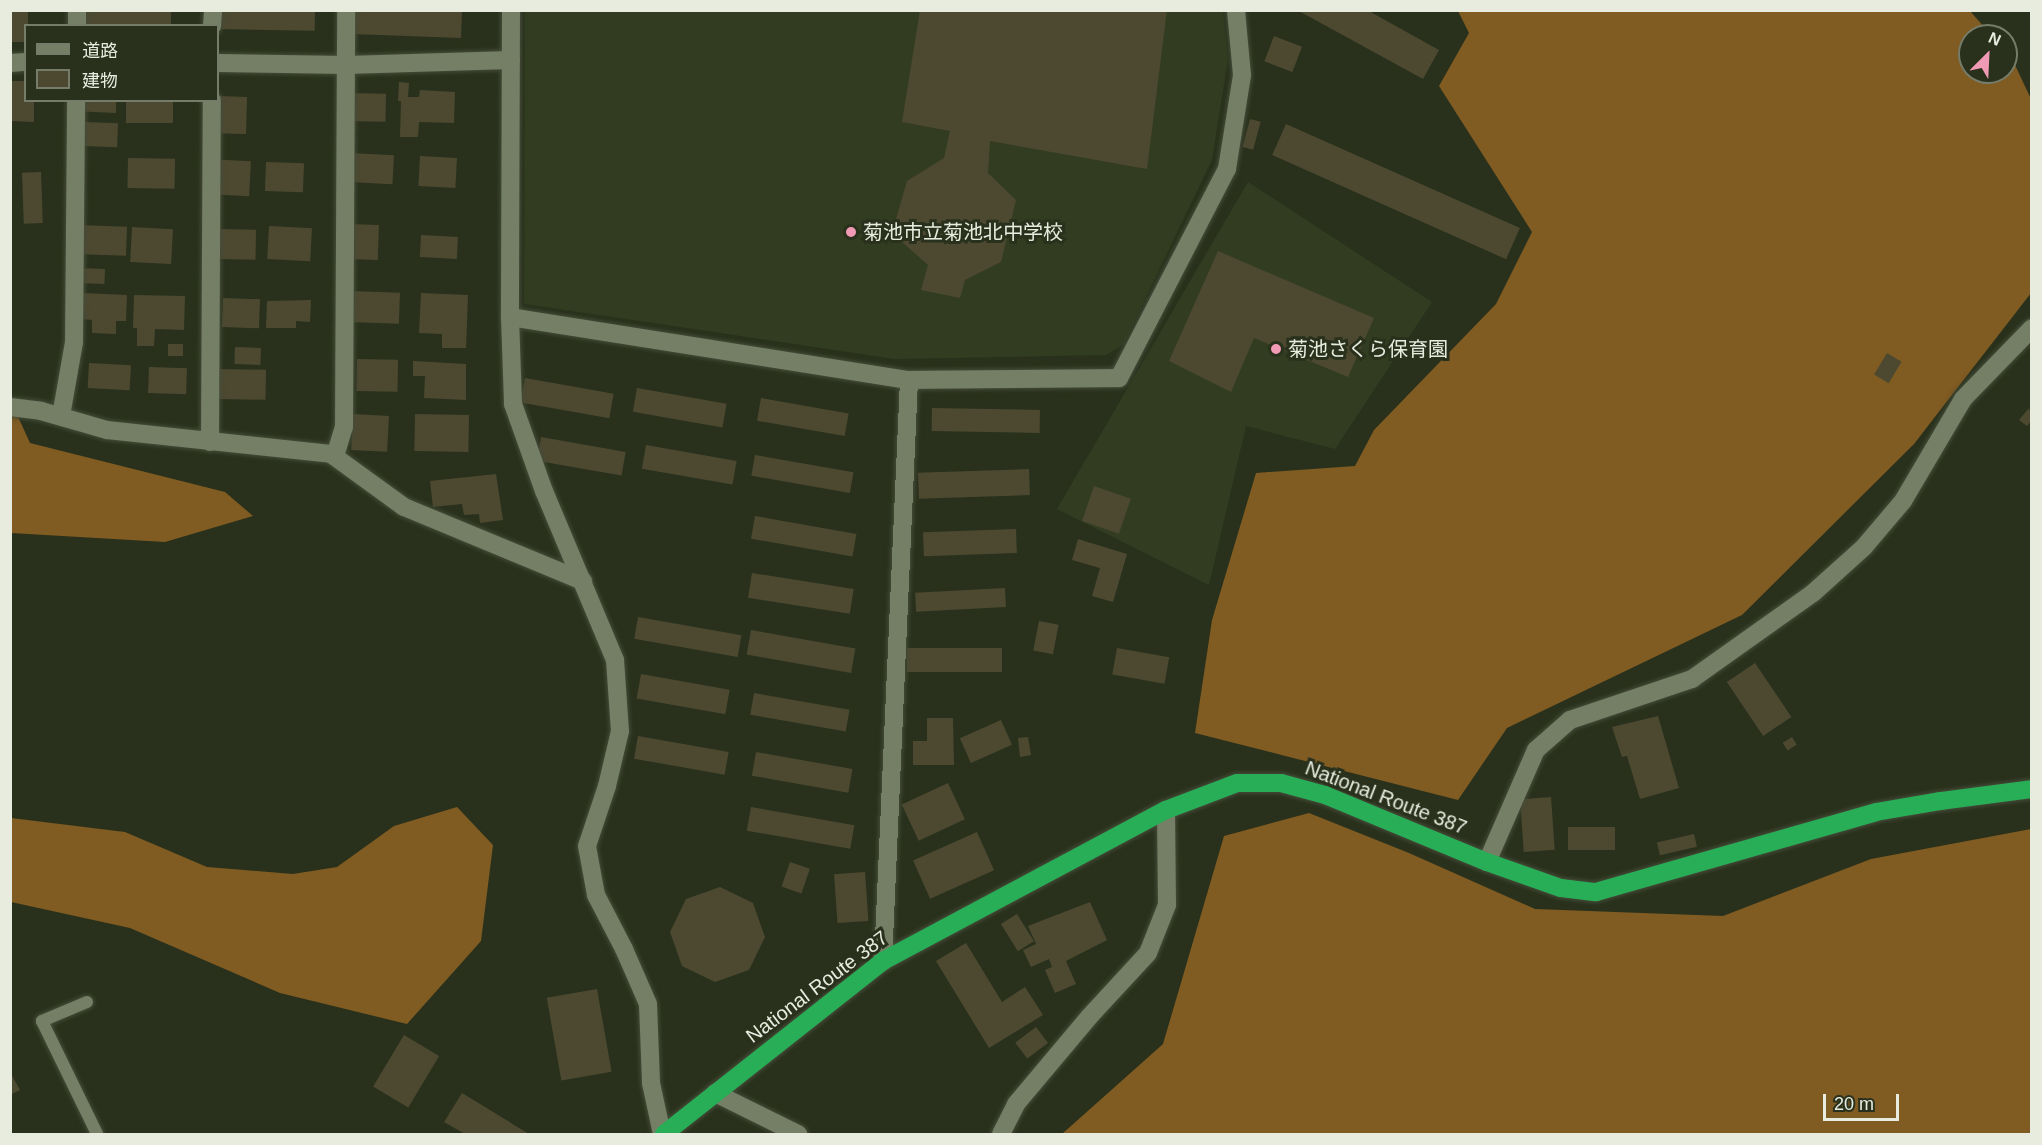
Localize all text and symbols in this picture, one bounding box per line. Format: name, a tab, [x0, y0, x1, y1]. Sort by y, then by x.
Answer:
legend	[24, 24, 219, 102]
north arrow	[1958, 24, 2018, 84]
text: N	[1986, 29, 2003, 49]
text: 道路	[82, 41, 118, 61]
text: 建物	[82, 71, 118, 91]
place label: 菊池市立菊池北中学校	[863, 220, 1063, 244]
marker: 菊池市立菊池北中学校	[844, 225, 858, 239]
place label: 菊池さくら保育園	[1288, 337, 1448, 361]
marker: 菊池さくら保育園	[1269, 342, 1283, 356]
street label: National Route 387	[1302, 756, 1470, 840]
street label: National Route 387	[741, 926, 893, 1048]
scale bar	[1826, 1082, 1902, 1120]
text: 20 m	[1834, 1094, 1874, 1114]

